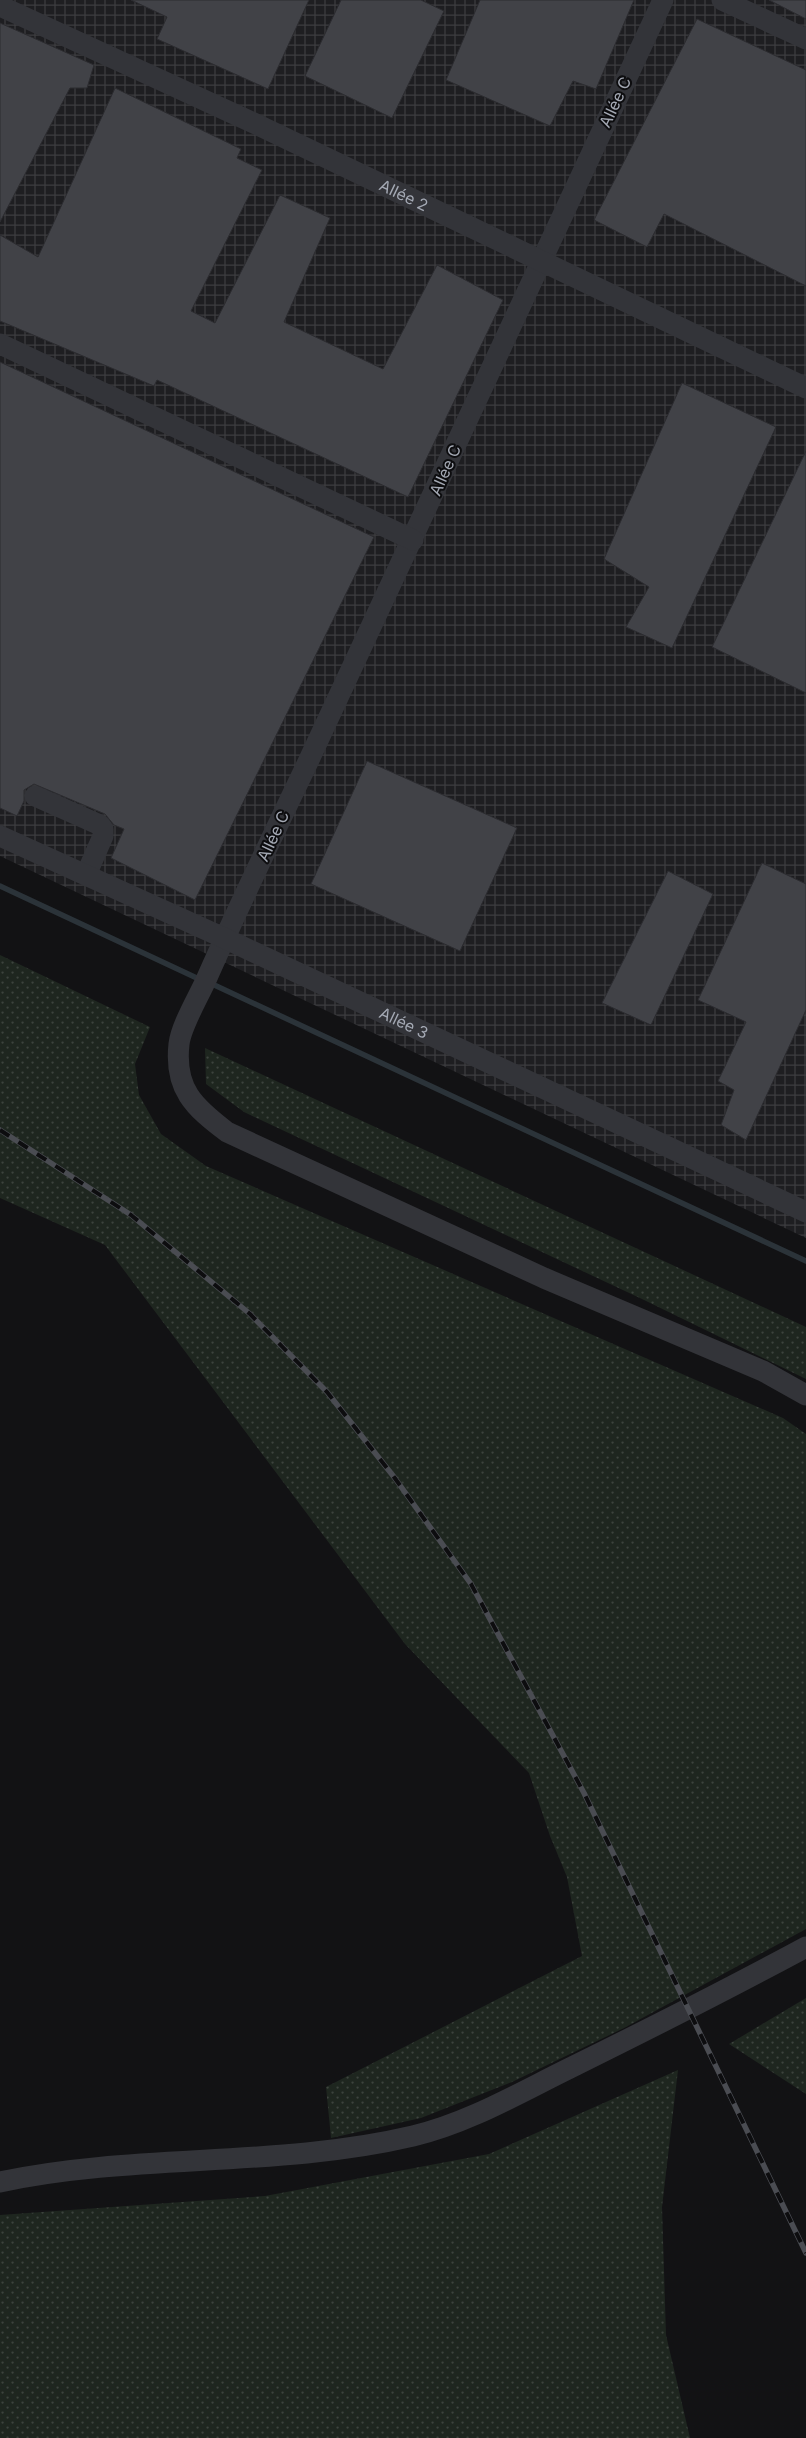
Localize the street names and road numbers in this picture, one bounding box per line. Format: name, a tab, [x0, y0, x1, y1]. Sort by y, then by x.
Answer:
street label: Allée C	[595, 73, 635, 131]
street label: Allée 2	[376, 175, 432, 215]
street label: Allée C	[425, 441, 465, 499]
street label: Allée C	[253, 807, 293, 865]
street label: Allée 3	[376, 1003, 432, 1043]

